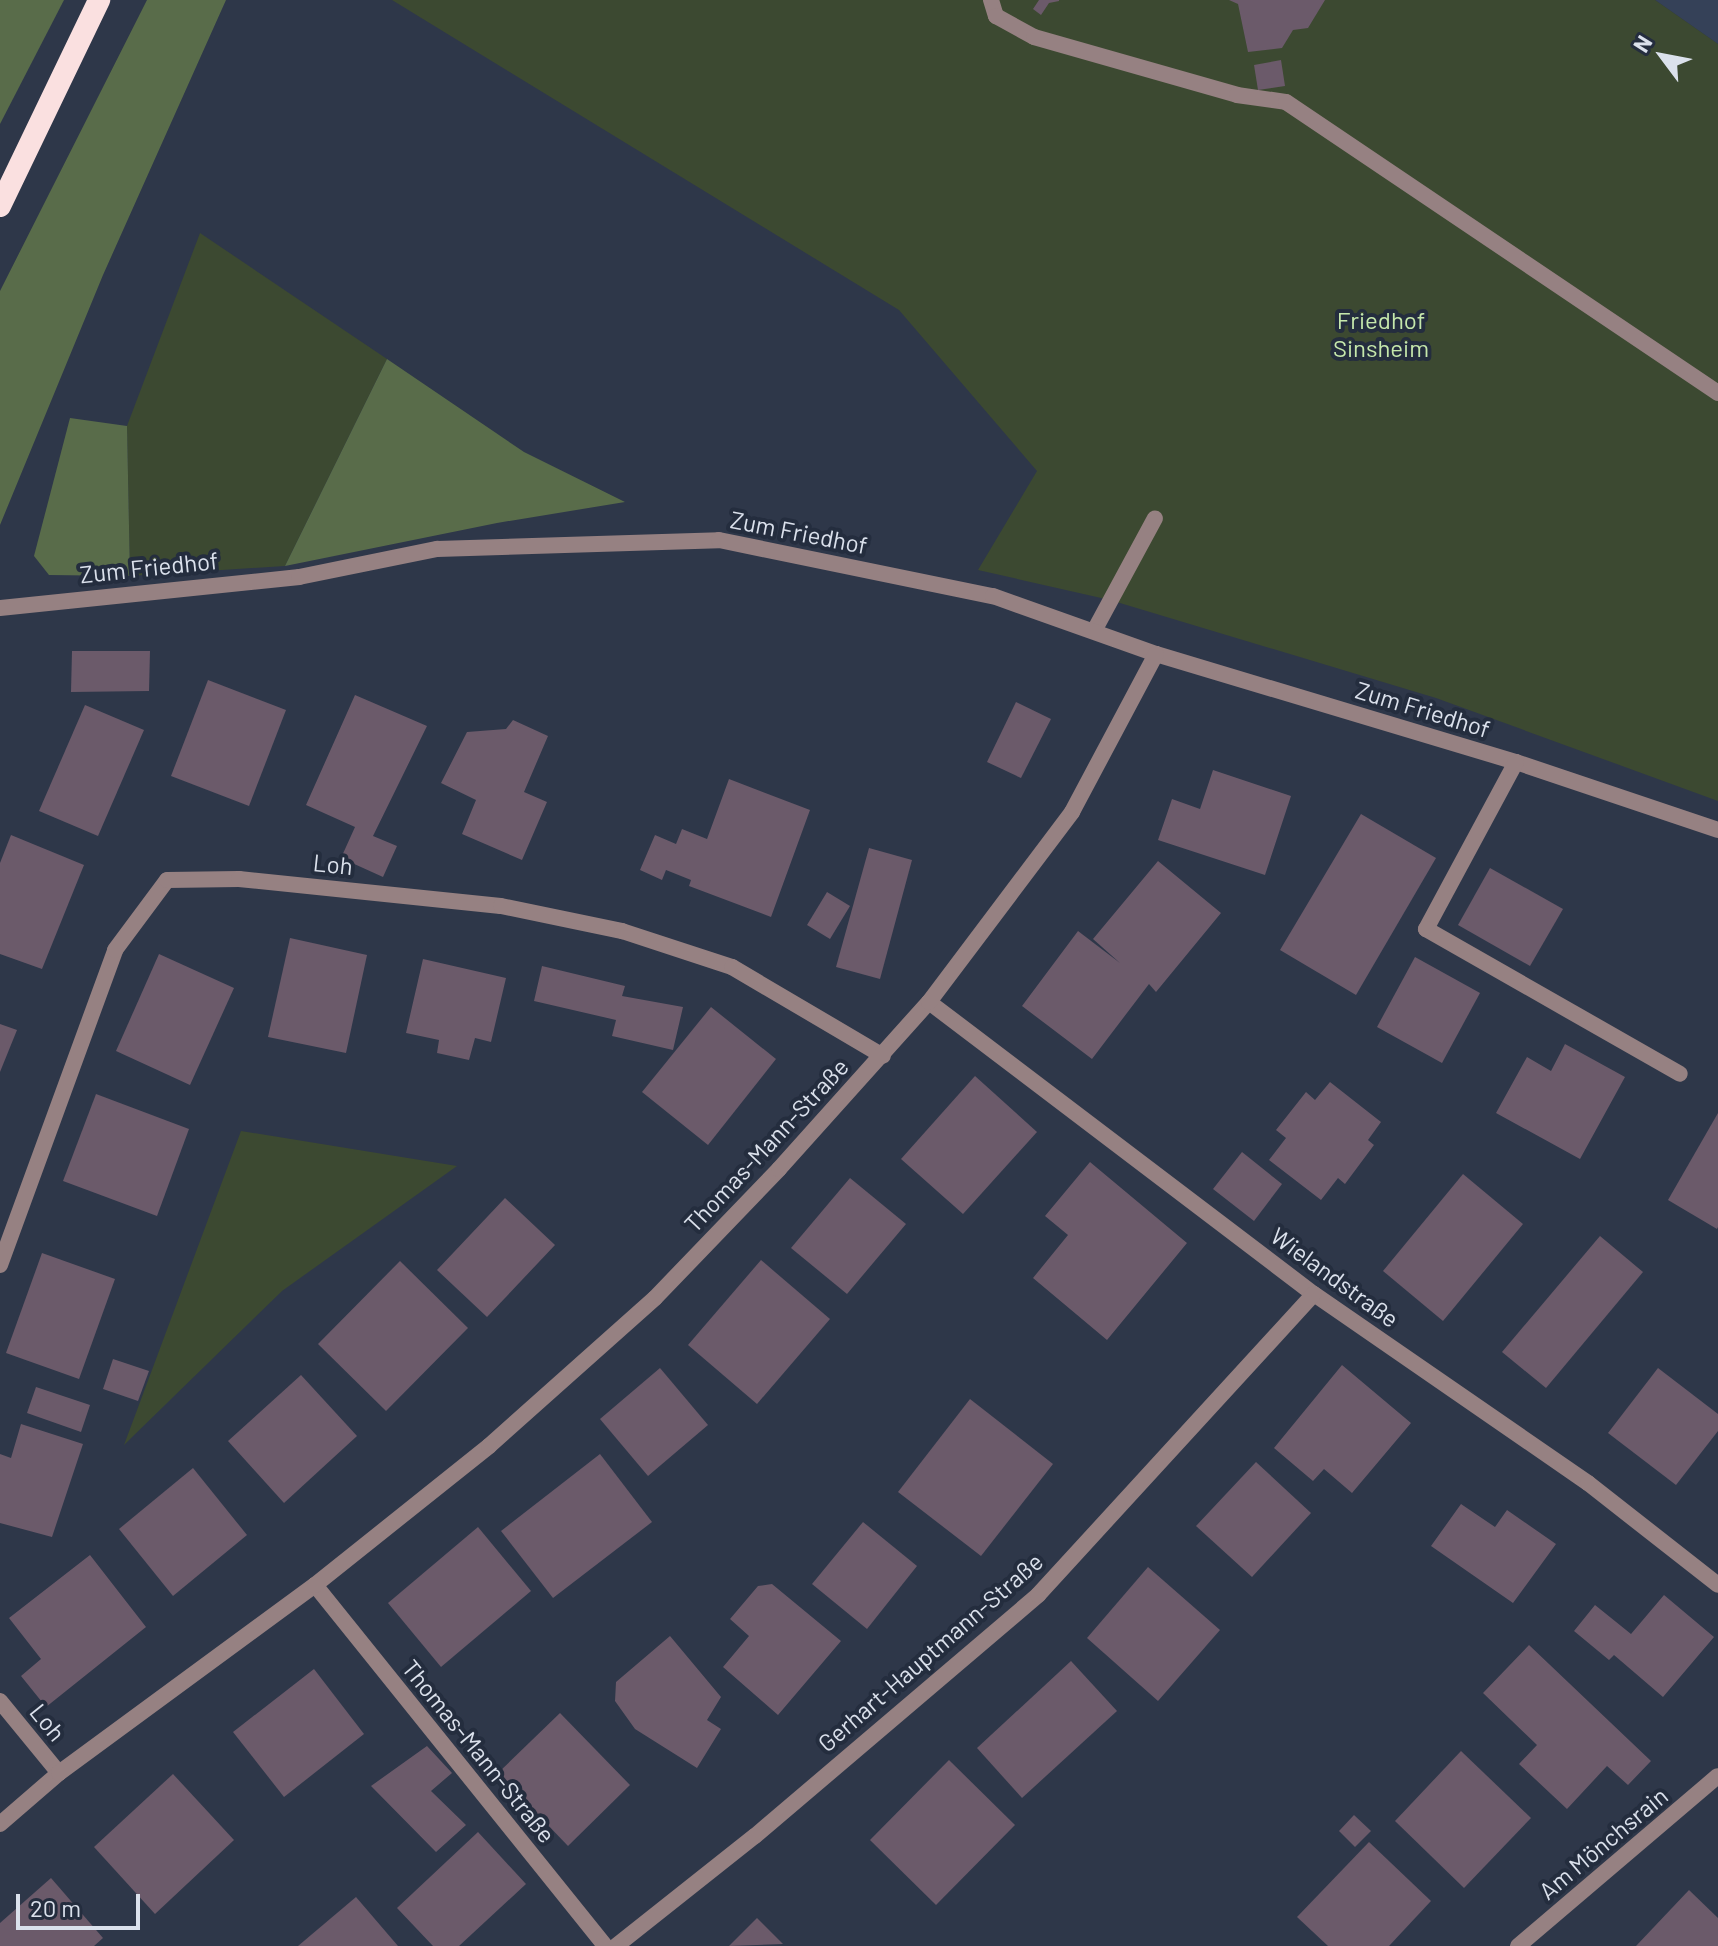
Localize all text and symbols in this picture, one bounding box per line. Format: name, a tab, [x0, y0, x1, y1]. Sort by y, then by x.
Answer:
north arrow	[1622, 16, 1702, 96]
text: N	[1627, 30, 1657, 56]
park label: Friedhof Sinsheim	[1333, 306, 1429, 362]
street label: Zum Friedhof	[728, 505, 870, 559]
street label: Zum Friedhof	[78, 545, 220, 589]
street label: Zum Friedhof	[1352, 675, 1494, 743]
street label: Loh	[312, 848, 354, 880]
street label: Thomas-Mann-Straße	[678, 1052, 854, 1238]
street label: Wielandstraße	[1265, 1221, 1405, 1333]
street label: Gerhart-Hauptmann-Straße	[812, 1547, 1048, 1757]
street label: Thomas-Mann-Straße	[396, 1654, 562, 1848]
street label: Loh	[24, 1698, 72, 1746]
street label: Am Mönchsrain	[1533, 1781, 1673, 1905]
scale bar	[20, 1878, 144, 1928]
text: 20 m	[30, 1893, 81, 1922]

